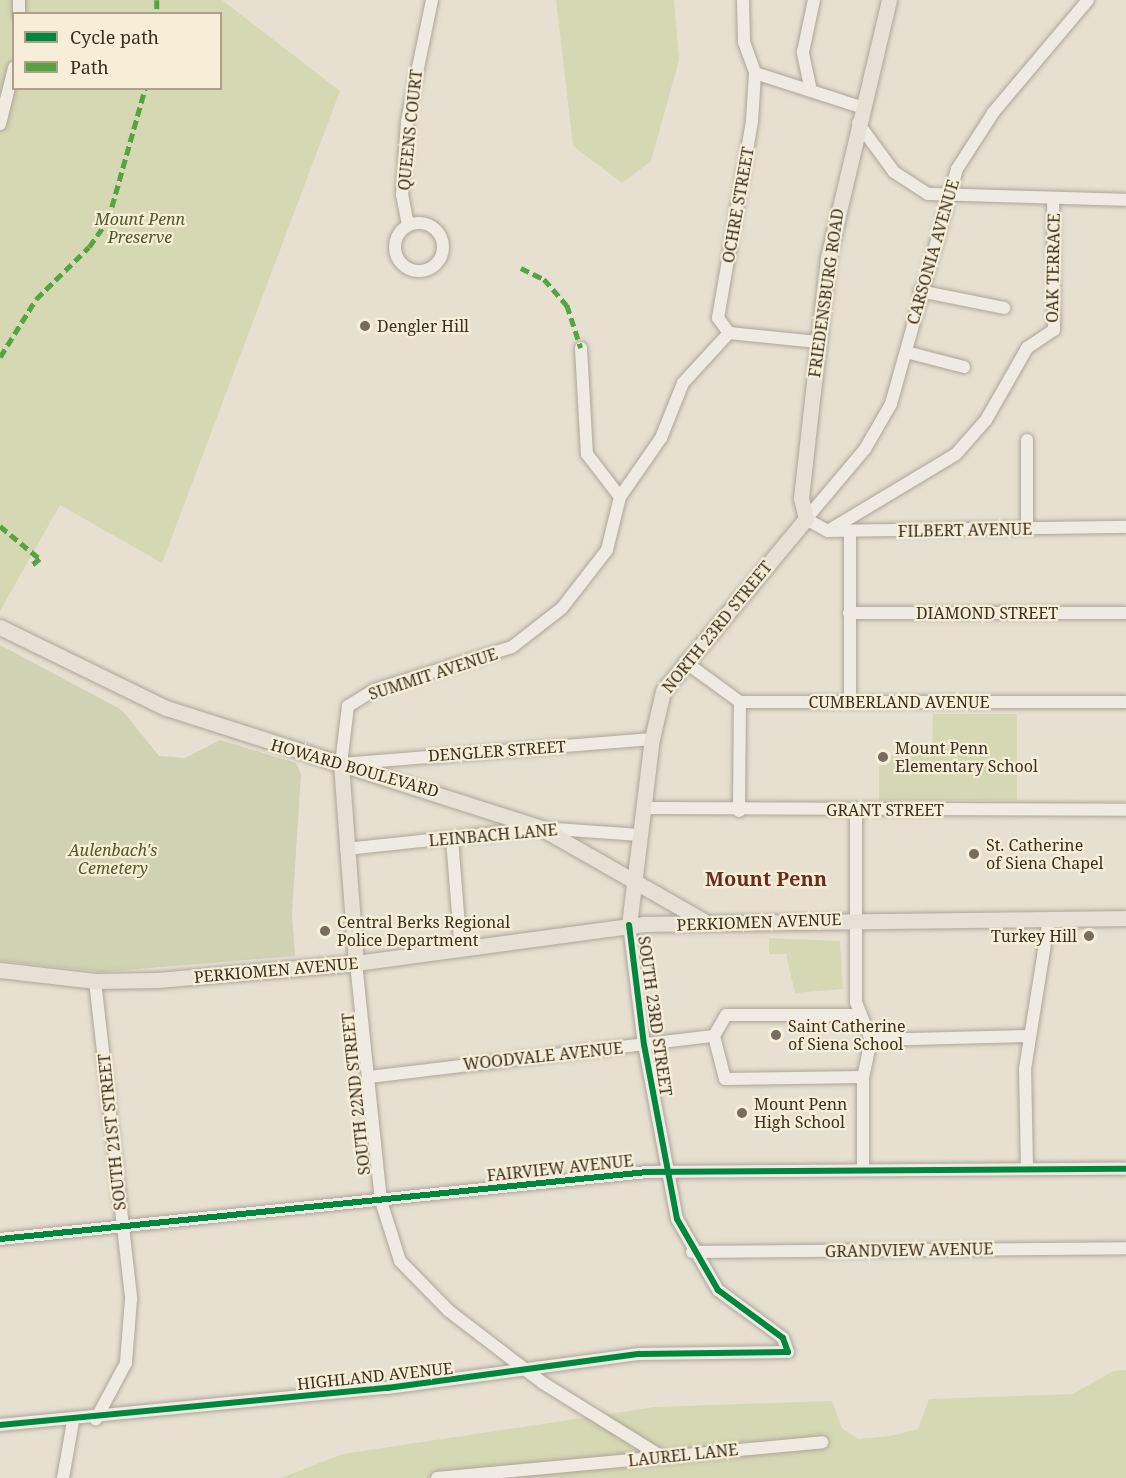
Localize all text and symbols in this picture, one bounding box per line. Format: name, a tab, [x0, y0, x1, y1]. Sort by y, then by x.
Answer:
legend	[12, 12, 222, 90]
text: Cycle path	[70, 25, 159, 49]
text: Path	[70, 55, 109, 79]
street label: QUEENS COURT	[394, 69, 426, 191]
street label: OCHRE STREET	[718, 146, 758, 264]
street label: CARSONIA AVENUE	[903, 177, 963, 327]
street label: FRIEDENSBURG ROAD	[805, 207, 847, 379]
park label: Mount Penn Preserve	[95, 209, 185, 247]
street label: OAK TERRACE	[1042, 213, 1064, 323]
place label: Dengler Hill	[377, 316, 469, 336]
marker: Dengler Hill	[358, 319, 372, 333]
street label: FILBERT AVENUE	[898, 519, 1032, 541]
street label: NORTH 23RD STREET	[658, 557, 776, 697]
street label: DIAMOND STREET	[916, 603, 1058, 623]
street label: SUMMIT AVENUE	[366, 644, 500, 704]
street label: CUMBERLAND AVENUE	[809, 692, 989, 712]
street label: HOWARD BOULEVARD	[269, 735, 441, 801]
street label: DENGLER STREET	[427, 737, 567, 765]
place label: Mount Penn Elementary School	[895, 738, 1038, 776]
marker: Mount Penn Elementary School	[876, 750, 890, 764]
street label: GRANT STREET	[826, 800, 944, 820]
street label: LEINBACH LANE	[428, 820, 558, 850]
place label: St. Catherine of Siena Chapel	[986, 835, 1104, 873]
park label: Aulenbach's Cemetery	[69, 840, 157, 878]
marker: St. Catherine of Siena Chapel	[967, 847, 981, 861]
district label: Mount Penn	[705, 866, 827, 890]
street label: PERKIOMEN AVENUE	[676, 910, 842, 934]
place label: Central Berks Regional Police Department	[337, 912, 510, 950]
marker: Central Berks Regional Police Department	[318, 924, 332, 938]
place label: Turkey Hill	[991, 926, 1077, 946]
marker: Turkey Hill	[1082, 929, 1096, 943]
street label: SOUTH 23RD STREET	[634, 935, 676, 1097]
street label: PERKIOMEN AVENUE	[193, 953, 359, 987]
street label: SOUTH 22ND STREET	[338, 1012, 374, 1176]
place label: Saint Catherine of Siena School	[788, 1016, 906, 1054]
marker: Saint Catherine of Siena School	[769, 1028, 783, 1042]
street label: WOODVALE AVENUE	[462, 1038, 624, 1074]
street label: SOUTH 21ST STREET	[94, 1053, 130, 1211]
place label: Mount Penn High School	[754, 1094, 847, 1132]
marker: Mount Penn High School	[735, 1106, 749, 1120]
street label: FAIRVIEW AVENUE	[486, 1151, 634, 1185]
street label: GRANDVIEW AVENUE	[825, 1239, 993, 1261]
street label: HIGHLAND AVENUE	[296, 1358, 454, 1394]
street label: LAUREL LANE	[627, 1440, 739, 1470]

